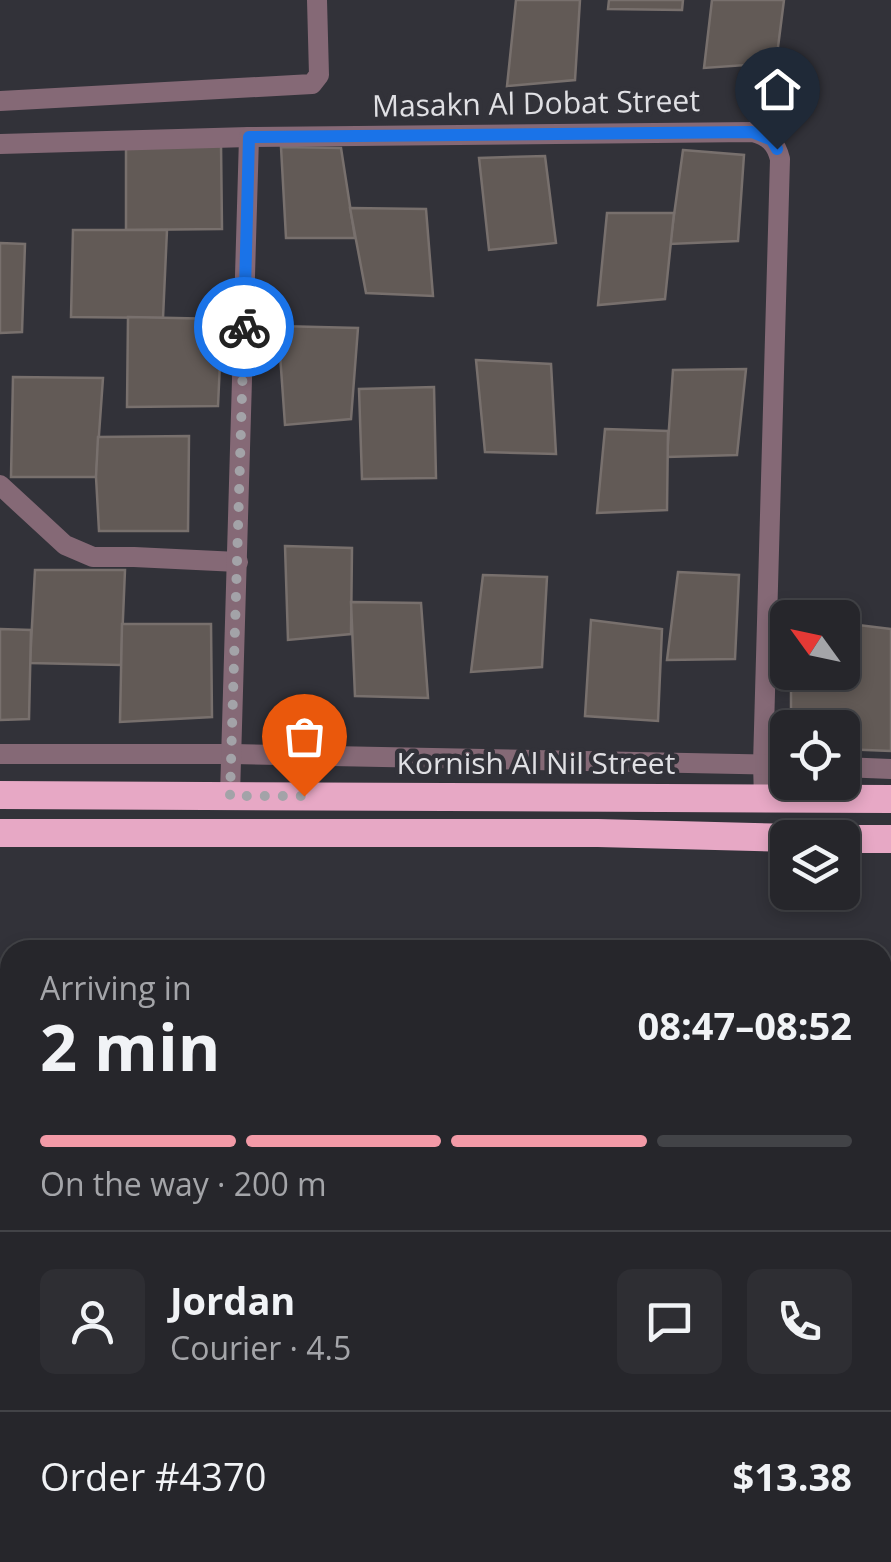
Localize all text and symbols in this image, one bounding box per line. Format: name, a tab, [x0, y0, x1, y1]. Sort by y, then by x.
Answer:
pin	[735, 47, 820, 150]
icon: home	[750, 62, 805, 117]
street label: Masakn Al Dobat Street	[372, 79, 700, 126]
courier	[194, 277, 294, 377]
icon: bike	[217, 300, 272, 355]
north arrow	[770, 600, 860, 690]
map controls	[770, 600, 860, 910]
pin	[262, 694, 347, 797]
icon: bag	[277, 709, 332, 764]
button: locate	[770, 710, 860, 800]
street label: Kornish Al Nil Street	[397, 742, 675, 783]
button: layers	[770, 820, 860, 910]
text: Arriving in	[40, 966, 192, 1009]
text: 08:47–08:52	[638, 999, 852, 1051]
text: 2 min	[40, 1002, 220, 1090]
text: On the way · 200 m	[40, 1162, 327, 1205]
button: person	[40, 1269, 145, 1374]
button: chat	[617, 1269, 722, 1374]
button: phone	[747, 1269, 852, 1374]
text: Jordan	[170, 1274, 295, 1326]
text: Courier · 4.5	[170, 1326, 351, 1369]
text: Order #4370	[40, 1450, 267, 1502]
text: $13.38	[733, 1450, 852, 1502]

